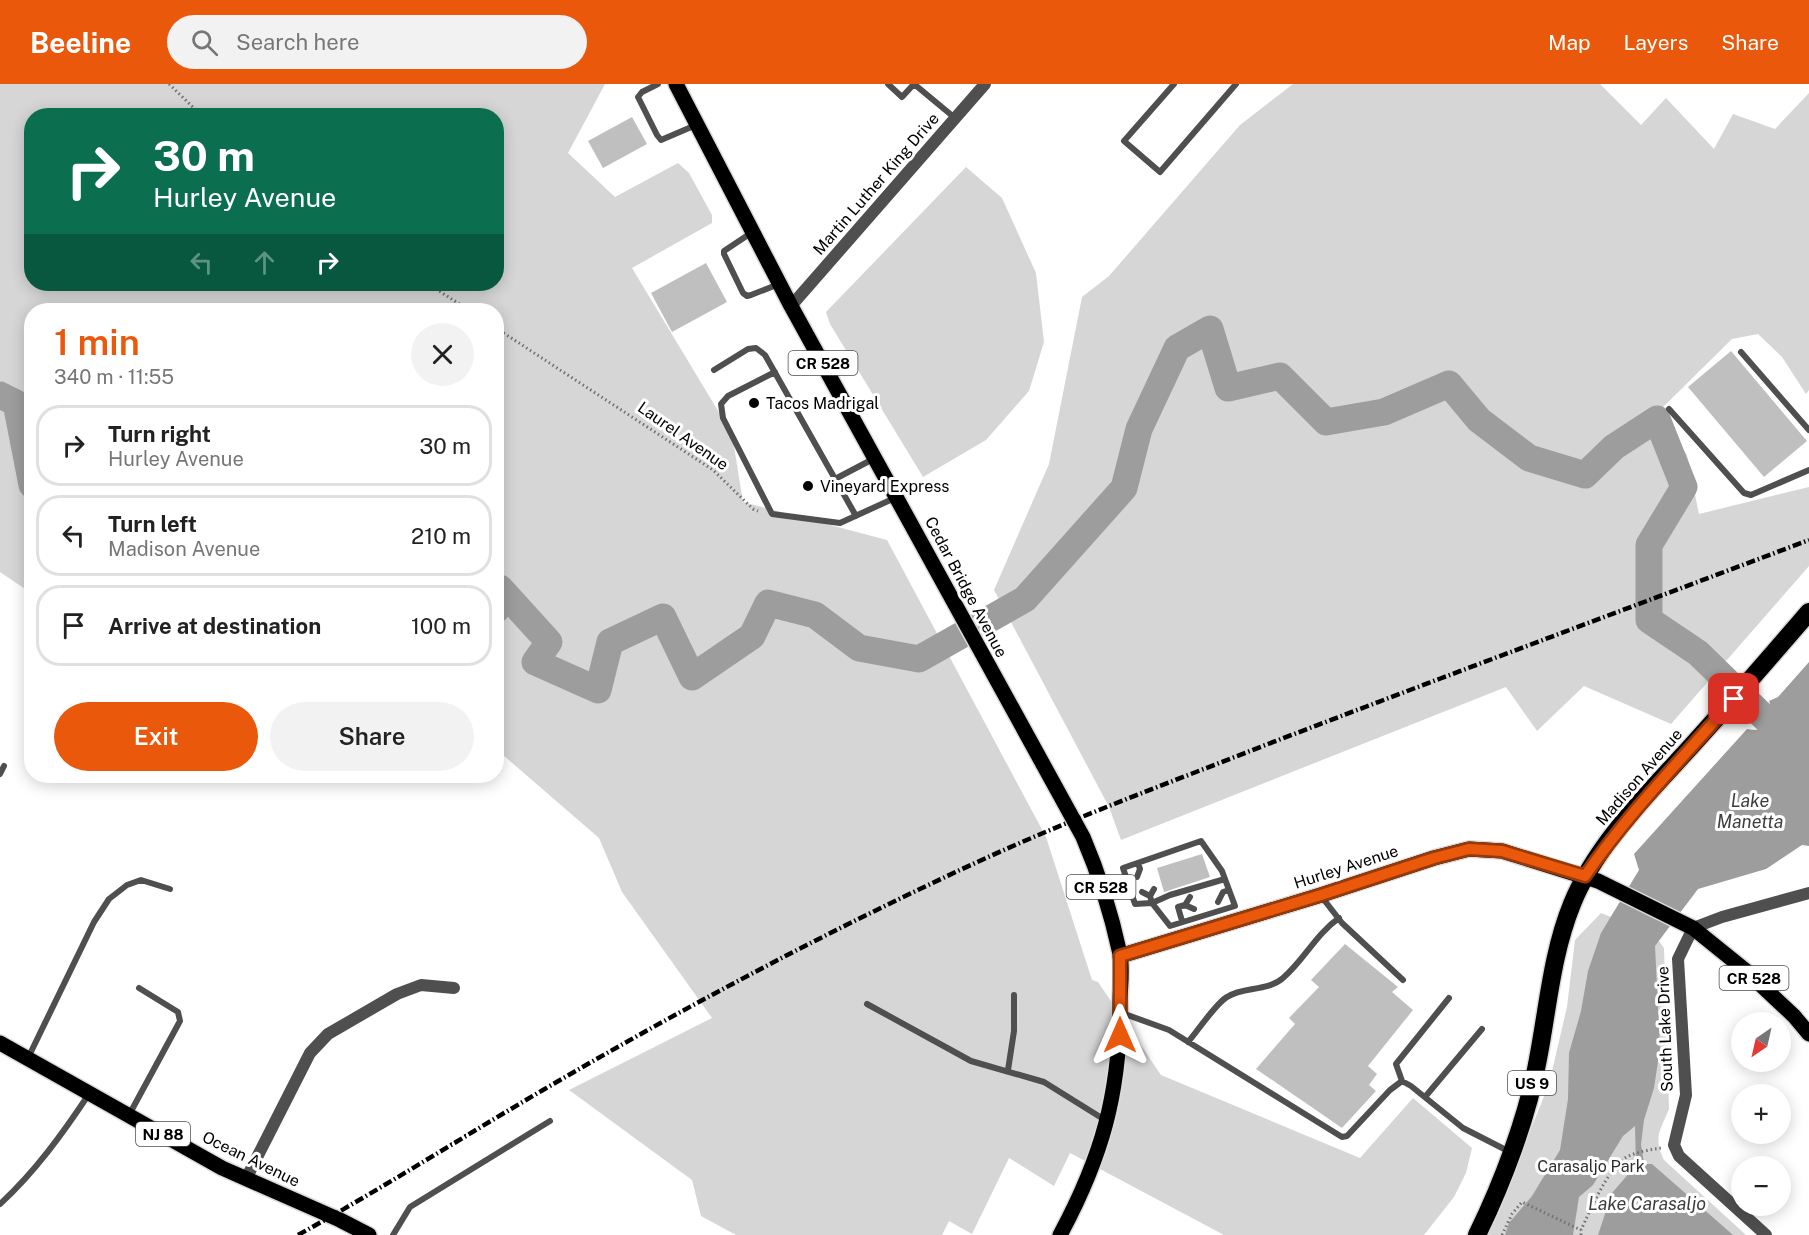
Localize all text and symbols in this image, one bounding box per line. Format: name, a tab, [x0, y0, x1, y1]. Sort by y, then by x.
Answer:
search box	[167, 15, 587, 69]
text: Beeline	[30, 26, 131, 59]
icon: search	[188, 26, 221, 59]
text: Search here	[236, 29, 360, 55]
text: Map	[1548, 30, 1591, 55]
text: Layers	[1624, 30, 1688, 55]
text: Share	[1721, 30, 1779, 55]
street label: Martin Luther King Drive	[809, 109, 943, 259]
text: 30 m	[153, 131, 255, 180]
icon: right	[54, 132, 132, 210]
text: Hurley Avenue	[153, 181, 336, 213]
icon: left	[185, 246, 218, 279]
icon: ahead	[248, 246, 281, 279]
icon: right	[311, 246, 344, 279]
text: 1 min	[54, 321, 140, 363]
button: close	[411, 323, 474, 386]
road number: CR 528	[788, 351, 858, 375]
text: 340 m · 11:55	[54, 365, 174, 389]
place label: Tacos Madrigal	[766, 394, 879, 413]
marker: Tacos Madrigal	[747, 396, 761, 410]
street label: Laurel Avenue	[634, 398, 732, 474]
text: Turn right	[108, 421, 211, 447]
icon: right	[57, 429, 90, 462]
text: 30 m	[419, 433, 471, 459]
text: Hurley Avenue	[108, 447, 244, 471]
place label: Vineyard Express	[820, 477, 949, 496]
marker: Vineyard Express	[801, 479, 815, 493]
text: Turn left	[108, 511, 197, 537]
street label: Cedar Bridge Avenue	[921, 513, 1011, 661]
icon: left	[57, 519, 90, 552]
text: 210 m	[411, 523, 471, 549]
text: Madison Avenue	[108, 537, 260, 561]
icon: arrive	[57, 609, 90, 642]
text: Arrive at destination	[108, 613, 321, 639]
text: 100 m	[411, 613, 471, 639]
pin	[1708, 673, 1759, 724]
icon: arrive	[1717, 682, 1750, 715]
button: Exit	[54, 702, 258, 771]
button: Share	[270, 702, 474, 771]
street label: Madison Avenue	[1592, 725, 1686, 829]
water label: Lake Manetta	[1717, 790, 1783, 832]
street label: Hurley Avenue	[1291, 841, 1401, 893]
road number: CR 528	[1066, 875, 1136, 899]
street label: South Lake Drive	[1653, 966, 1677, 1092]
road number: CR 528	[1720, 966, 1788, 990]
position arrow	[1088, 1003, 1152, 1067]
north arrow	[1731, 1012, 1791, 1072]
map controls	[1731, 1012, 1791, 1216]
road number: US 9	[1508, 1071, 1556, 1095]
button: +	[1731, 1084, 1791, 1144]
road number: NJ 88	[136, 1122, 190, 1146]
street label: Ocean Avenue	[199, 1127, 303, 1191]
button: −	[1731, 1156, 1791, 1216]
park label: Carasaljo Park	[1537, 1157, 1645, 1176]
water label: Lake Carasaljo	[1588, 1193, 1706, 1214]

